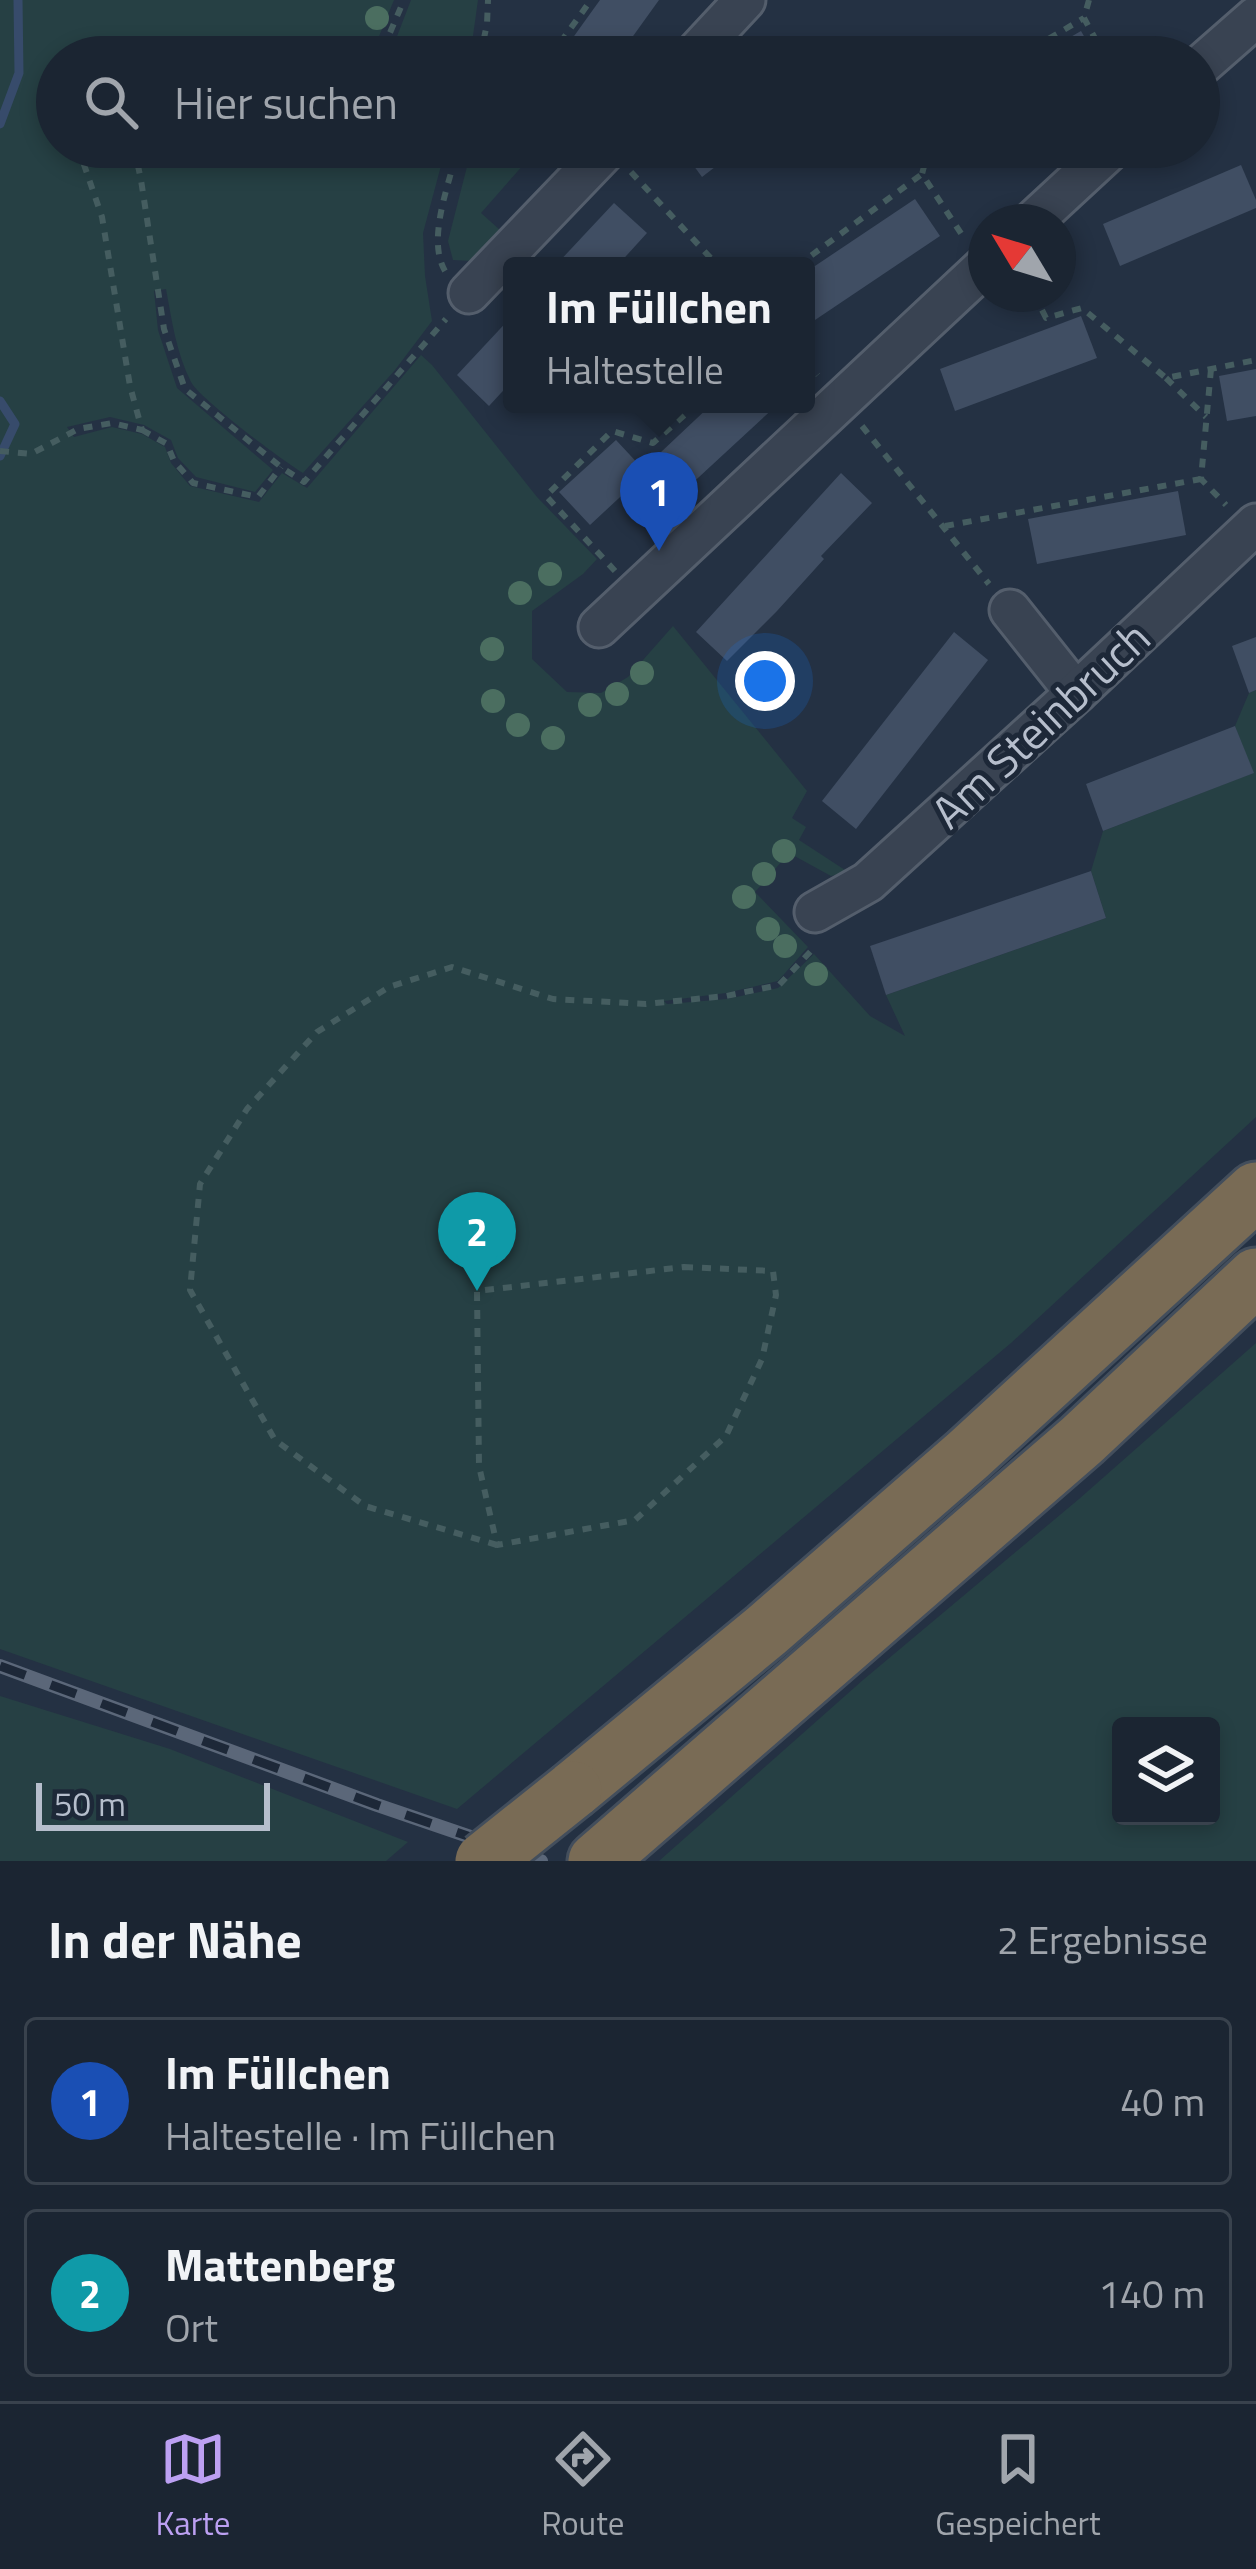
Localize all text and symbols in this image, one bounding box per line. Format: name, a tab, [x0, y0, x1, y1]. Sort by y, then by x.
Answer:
search box	[36, 36, 1220, 168]
text: Hier suchen	[174, 68, 398, 136]
icon: search	[78, 69, 144, 135]
north arrow	[968, 204, 1076, 312]
popup	[503, 257, 815, 413]
text: Im Füllchen	[546, 272, 772, 340]
text: Haltestelle	[546, 340, 724, 399]
pin: 1	[620, 452, 698, 551]
street label: Am Steinbruch	[915, 604, 1165, 844]
your location	[735, 651, 795, 711]
pin: 2	[438, 1192, 516, 1291]
map controls	[1112, 1717, 1220, 1825]
button: layers	[1112, 1717, 1220, 1825]
scale bar	[36, 1777, 270, 1830]
text: 50 m	[54, 1779, 126, 1829]
text: In der Nähe	[48, 1900, 302, 1978]
text: 2 Ergebnisse	[997, 1910, 1208, 1969]
text: Im Füllchen	[165, 2038, 391, 2106]
text: 1	[79, 2072, 101, 2131]
text: 40 m	[1120, 2072, 1205, 2131]
text: Haltestelle · Im Füllchen	[165, 2106, 556, 2165]
text: Mattenberg	[165, 2230, 395, 2298]
text: 2	[79, 2264, 101, 2323]
text: 140 m	[1098, 2264, 1205, 2323]
text: Ort	[165, 2298, 218, 2357]
tab: Karte	[155, 2426, 230, 2548]
tab: Route	[541, 2426, 624, 2548]
tab: Gespeichert	[935, 2426, 1101, 2548]

